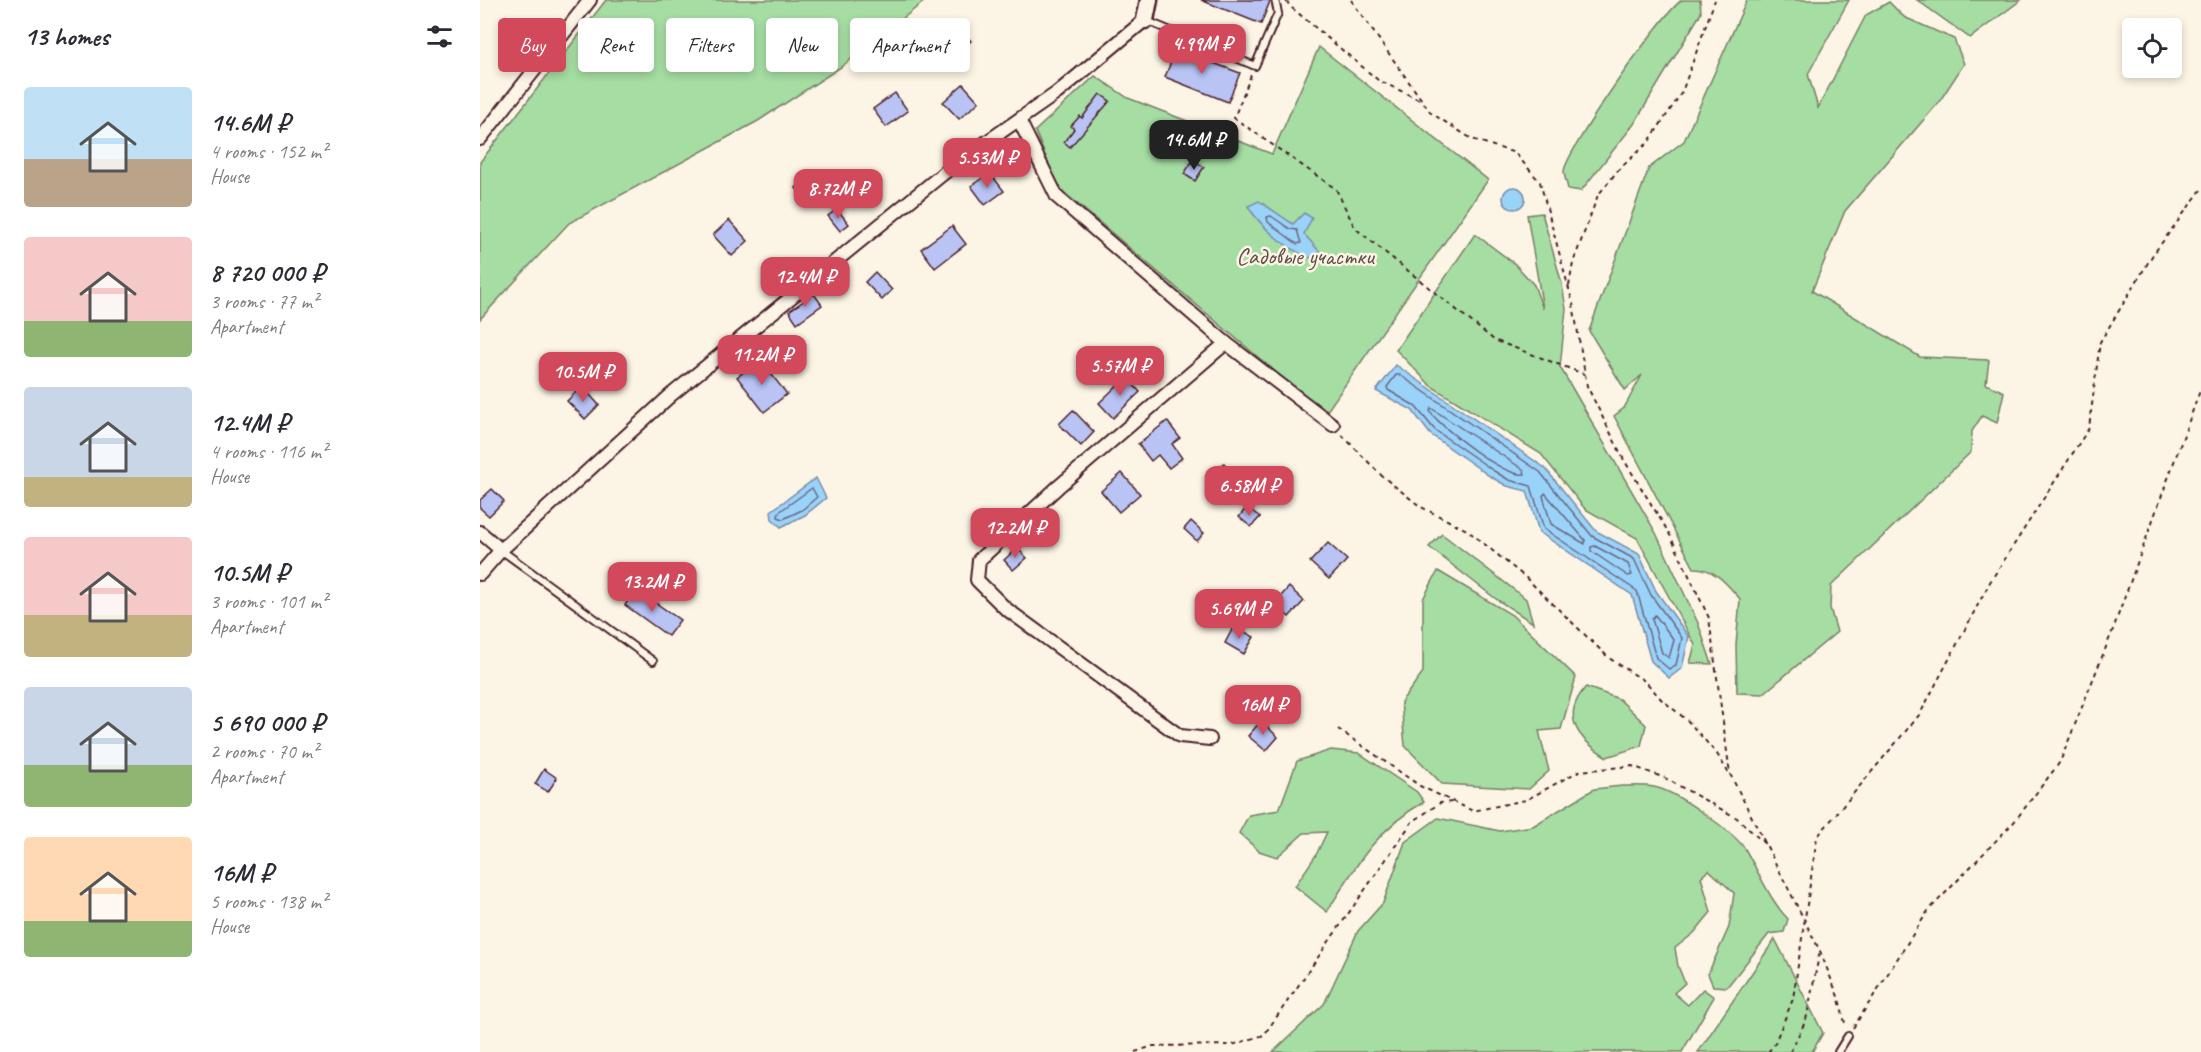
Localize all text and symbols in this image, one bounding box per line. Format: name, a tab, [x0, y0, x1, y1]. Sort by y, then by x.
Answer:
chip: Buy	[498, 18, 566, 72]
chip: Rent	[578, 18, 654, 72]
chip: Filters	[666, 18, 754, 72]
chip: New	[766, 18, 838, 72]
chip: Apartment	[850, 18, 970, 72]
map controls	[2122, 18, 2182, 78]
button: locate	[2122, 18, 2182, 78]
text: 13 homes	[24, 20, 109, 53]
icon: filters	[423, 20, 456, 53]
pin: 4.99M ₽	[1147, 24, 1257, 75]
text: 4.99M ₽	[1172, 31, 1232, 56]
text: 14.6M ₽	[210, 106, 289, 139]
icon: home	[72, 111, 144, 183]
pin: 14.6M ₽	[1139, 120, 1249, 171]
text: 14.6M ₽	[1163, 127, 1225, 152]
pin: 5.53M ₽	[932, 138, 1042, 189]
text: 4 rooms · 152 m²	[210, 139, 327, 164]
text: 5.53M ₽	[957, 145, 1017, 170]
text: House	[210, 164, 249, 189]
pin: 8.72M ₽	[783, 169, 893, 220]
text: 8.72M ₽	[808, 176, 868, 201]
park label: Садовые участки	[1236, 241, 1376, 271]
text: 8 720 000 ₽	[210, 256, 324, 289]
pin: 12.4M ₽	[750, 257, 860, 308]
icon: home	[72, 261, 144, 333]
text: 12.4M ₽	[775, 264, 835, 289]
text: 3 rooms · 77 m²	[210, 289, 318, 314]
text: Apartment	[210, 314, 283, 339]
pin: 11.2M ₽	[707, 335, 817, 386]
text: 11.2M ₽	[732, 342, 792, 367]
pin: 5.57M ₽	[1065, 346, 1175, 397]
pin: 10.5M ₽	[528, 352, 638, 403]
text: 5.57M ₽	[1090, 353, 1150, 378]
text: 10.5M ₽	[553, 359, 613, 384]
text: 12.4M ₽	[210, 406, 289, 439]
icon: home	[72, 411, 144, 483]
text: 4 rooms · 116 m²	[210, 439, 327, 464]
text: House	[210, 464, 249, 489]
pin: 6.58M ₽	[1194, 466, 1304, 517]
text: 6.58M ₽	[1219, 473, 1279, 498]
pin: 12.2M ₽	[960, 508, 1070, 559]
text: 12.2M ₽	[985, 515, 1045, 540]
text: 10.5M ₽	[210, 556, 289, 589]
icon: home	[72, 561, 144, 633]
pin: 13.2M ₽	[597, 562, 707, 613]
text: 13.2M ₽	[622, 569, 682, 594]
text: 3 rooms · 101 m²	[210, 589, 327, 614]
pin: 5.69M ₽	[1184, 589, 1294, 640]
text: 5.69M ₽	[1209, 596, 1269, 621]
text: Apartment	[210, 614, 283, 639]
pin: 16M ₽	[1221, 685, 1305, 736]
text: 16M ₽	[1239, 692, 1287, 717]
text: 5 690 000 ₽	[210, 706, 324, 739]
icon: home	[72, 711, 144, 783]
text: 2 rooms · 70 m²	[210, 739, 318, 764]
text: Apartment	[210, 764, 283, 789]
text: 16M ₽	[210, 856, 273, 889]
icon: home	[72, 861, 144, 933]
text: 5 rooms · 138 m²	[210, 889, 327, 914]
text: House	[210, 914, 249, 939]

